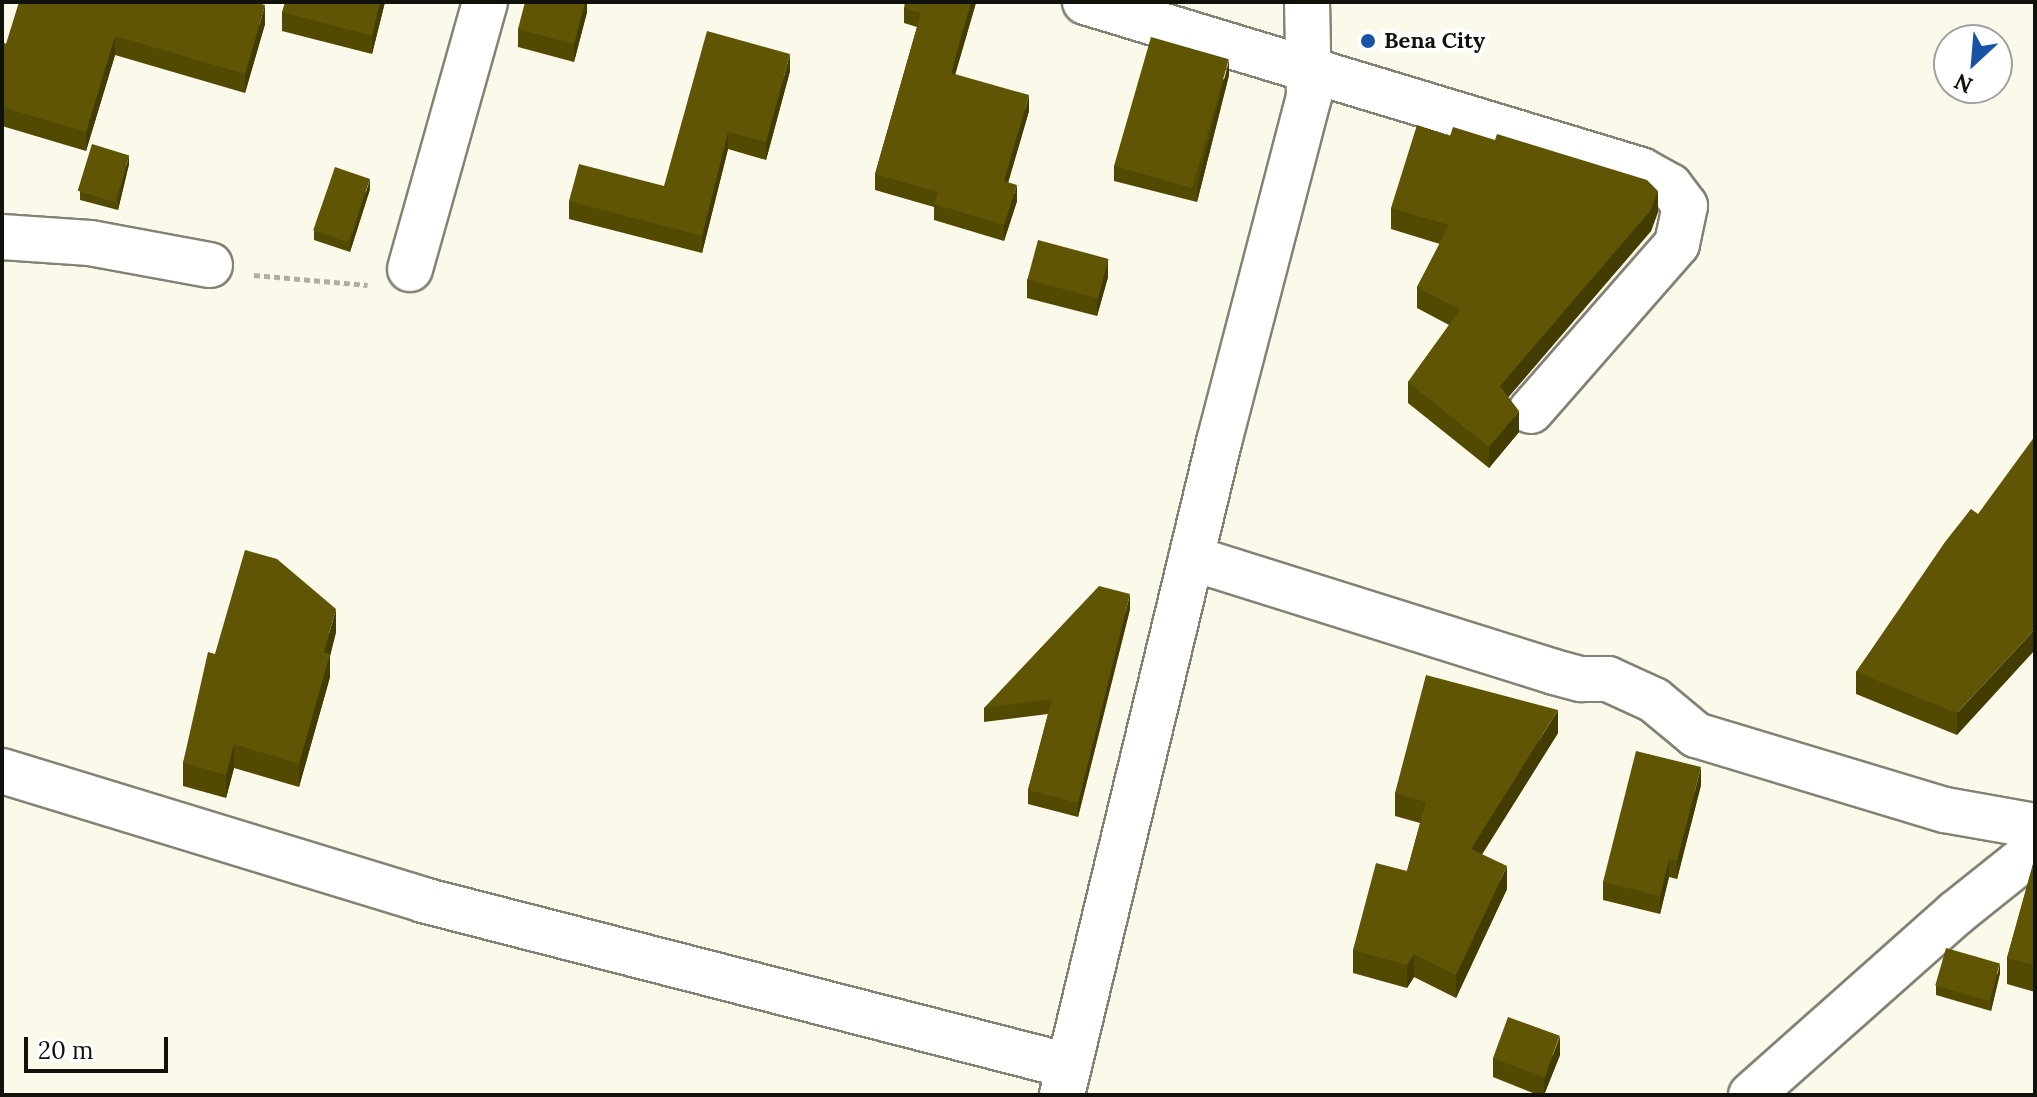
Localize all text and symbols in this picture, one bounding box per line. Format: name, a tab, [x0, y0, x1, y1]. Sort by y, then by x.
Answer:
north arrow	[1933, 24, 2013, 104]
place label: Bena City	[1384, 28, 1485, 54]
marker: Bena City	[1359, 32, 1377, 50]
text: N	[1950, 67, 1977, 100]
scale bar	[28, 1021, 172, 1071]
text: 20 m	[38, 1035, 94, 1066]

